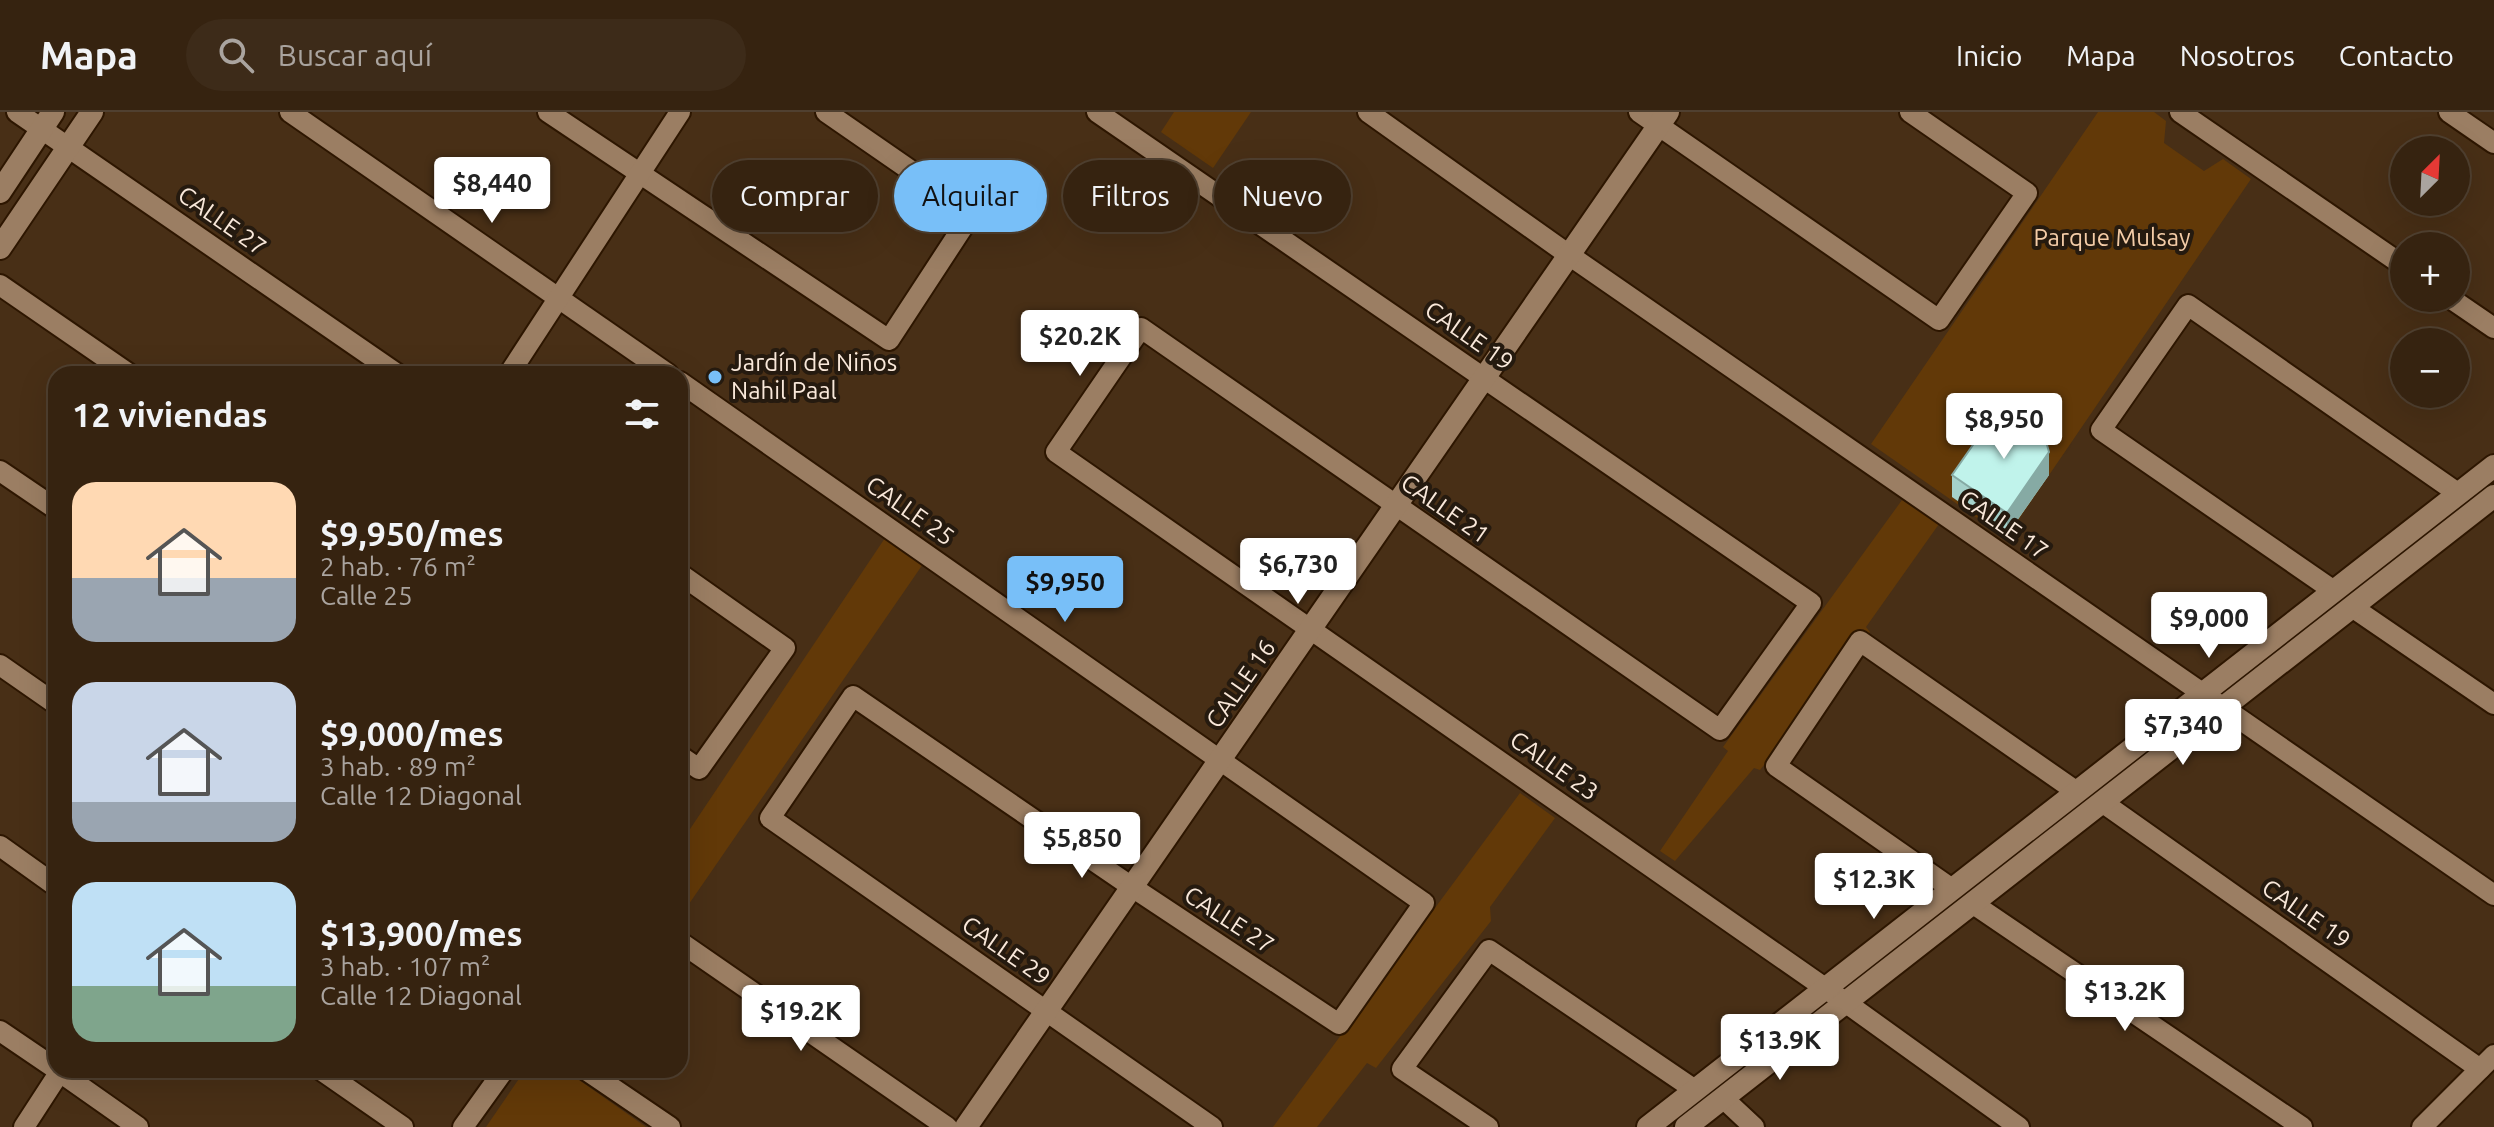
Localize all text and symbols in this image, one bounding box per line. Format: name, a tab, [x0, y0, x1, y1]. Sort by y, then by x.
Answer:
search box	[186, 19, 746, 91]
icon: search	[214, 33, 258, 77]
text: Mapa	[40, 34, 138, 76]
text: Buscar aquí	[278, 38, 432, 72]
text: Inicio	[1956, 40, 2022, 71]
text: Mapa	[2066, 40, 2136, 71]
text: Nosotros	[2180, 40, 2295, 71]
text: Contacto	[2339, 40, 2454, 71]
north arrow	[2390, 136, 2470, 216]
map controls	[2390, 136, 2470, 408]
pin: $8,440	[427, 157, 557, 225]
chip: Comprar	[712, 160, 878, 232]
chip: Alquilar	[894, 160, 1047, 232]
chip: Filtros	[1063, 160, 1198, 232]
chip: Nuevo	[1214, 160, 1351, 232]
text: $8,440	[452, 168, 532, 197]
street label: CALLE 27	[173, 180, 272, 261]
park label: Parque Mulsay	[2033, 224, 2191, 251]
button: +	[2390, 232, 2470, 312]
street label: CALLE 19	[1420, 295, 1519, 376]
pin: $20.2K	[1015, 310, 1145, 378]
text: $20.2K	[1039, 321, 1121, 350]
button: −	[2390, 328, 2470, 408]
place label: Jardín de Niños Nahil Paal	[731, 349, 897, 404]
marker: Jardín de Niños Nahil Paal	[706, 368, 724, 386]
icon: filters	[620, 392, 664, 436]
pin: $8,950	[1939, 393, 2069, 461]
text: 12 viviendas	[72, 395, 268, 433]
text: $8,950	[1964, 404, 2044, 433]
street label: CALLE 21	[1396, 468, 1495, 549]
street label: CALLE 25	[861, 470, 960, 551]
street label: CALLE 17	[1955, 484, 2054, 565]
icon: home	[136, 514, 232, 610]
text: $9,950/mes	[320, 514, 503, 552]
pin: $6,730	[1233, 538, 1363, 606]
text: $6,730	[1258, 549, 1338, 578]
text: 2 hab. · 76 m²	[320, 552, 476, 581]
pin: $9,950	[1000, 556, 1130, 624]
text: $9,950	[1025, 567, 1105, 596]
text: Calle 25	[320, 581, 413, 610]
pin: $9,000	[2144, 592, 2274, 660]
text: $9,000	[2169, 603, 2249, 632]
street label: CALLE 16	[1200, 634, 1281, 733]
pin: $7,340	[2118, 699, 2248, 767]
text: $7,340	[2143, 710, 2223, 739]
icon: home	[136, 714, 232, 810]
text: $9,000/mes	[320, 714, 503, 752]
street label: CALLE 23	[1505, 725, 1604, 806]
text: 3 hab. · 89 m²	[320, 752, 476, 781]
text: Calle 12 Diagonal	[320, 781, 522, 810]
pin: $5,850	[1017, 812, 1147, 880]
text: $5,850	[1042, 823, 1122, 852]
pin: $12.3K	[1809, 853, 1939, 921]
text: $12.3K	[1833, 864, 1915, 893]
street label: CALLE 19	[2257, 873, 2356, 954]
street label: CALLE 27	[1179, 881, 1279, 958]
street label: CALLE 29	[957, 910, 1056, 991]
icon: home	[136, 914, 232, 1010]
text: $13,900/mes	[320, 914, 523, 952]
text: 3 hab. · 107 m²	[320, 952, 490, 981]
pin: $13.2K	[2060, 965, 2190, 1033]
text: $13.2K	[2084, 976, 2166, 1005]
text: Calle 12 Diagonal	[320, 981, 522, 1010]
pin: $19.2K	[736, 985, 866, 1053]
text: $19.2K	[760, 996, 842, 1025]
pin: $13.9K	[1715, 1014, 1845, 1082]
text: $13.9K	[1739, 1025, 1821, 1054]

